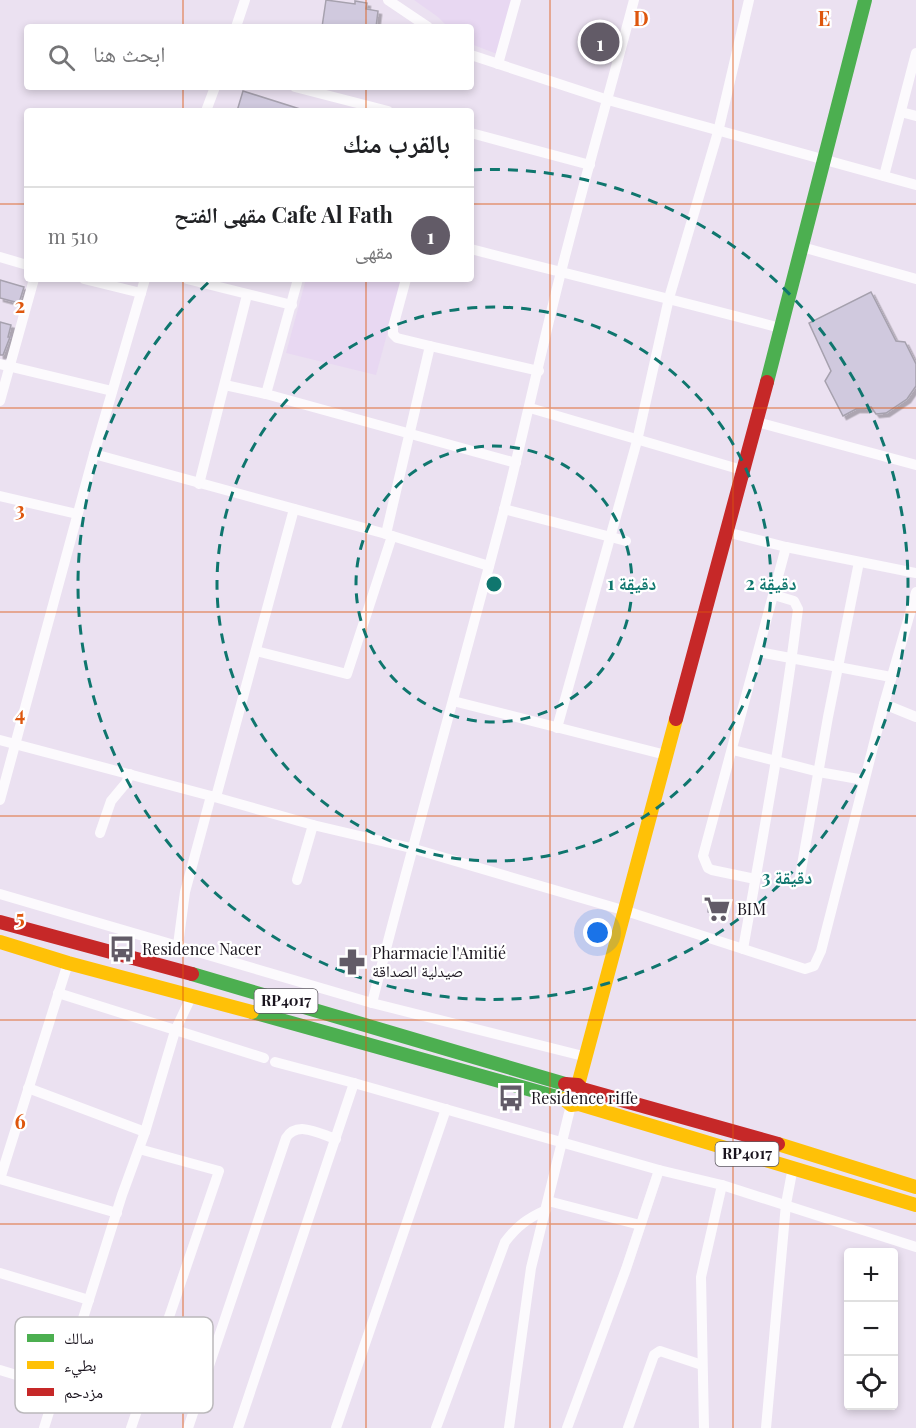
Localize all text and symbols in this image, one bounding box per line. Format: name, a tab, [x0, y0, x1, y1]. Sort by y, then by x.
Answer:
text: D	[633, 4, 649, 31]
text: E	[818, 4, 830, 31]
pin: 1	[580, 20, 620, 64]
search box	[24, 24, 474, 90]
text: ابحث هنا	[93, 38, 166, 68]
icon: search	[45, 41, 78, 74]
text: بالقرب منك	[342, 125, 450, 160]
text: Cafe Al Fath مقهى الفتح	[174, 199, 393, 229]
text: 510 m	[48, 222, 98, 249]
text: 1	[427, 222, 434, 249]
text: مقهى	[355, 237, 393, 264]
text: 2	[15, 291, 25, 318]
text: 3	[15, 495, 25, 522]
text: 1 دقيقة	[608, 571, 657, 595]
text: 2 دقيقة	[745, 571, 797, 595]
centre of rings	[484, 574, 504, 594]
text: 4	[15, 699, 25, 726]
text: 3 دقيقة	[762, 865, 813, 889]
supermarket icon: BIM	[702, 894, 732, 924]
place label: BIM	[737, 898, 766, 919]
text: 5	[15, 903, 25, 930]
your location	[583, 918, 612, 947]
bus stop icon: Residence Nacer	[107, 934, 137, 964]
place label: Residence Nacer	[142, 938, 261, 959]
place label: Pharmacie l'Amitié صيدلية الصداقة	[372, 942, 506, 981]
pharmacy icon: Pharmacie l'Amitié صيدلية الصداقة	[337, 947, 367, 977]
road number: RP4017	[254, 989, 318, 1013]
bus stop icon: Residence riffe	[496, 1083, 526, 1113]
place label: Residence riffe	[531, 1087, 638, 1108]
text: 6	[14, 1107, 26, 1134]
road number: RP4017	[716, 1142, 778, 1166]
map controls	[844, 1248, 898, 1410]
button: +	[844, 1248, 898, 1302]
button: −	[844, 1302, 898, 1356]
legend	[15, 1317, 213, 1413]
text: سالك	[64, 1327, 94, 1348]
text: بطيء	[64, 1354, 96, 1378]
button: locate	[844, 1356, 898, 1410]
text: مزدحم	[64, 1381, 103, 1403]

